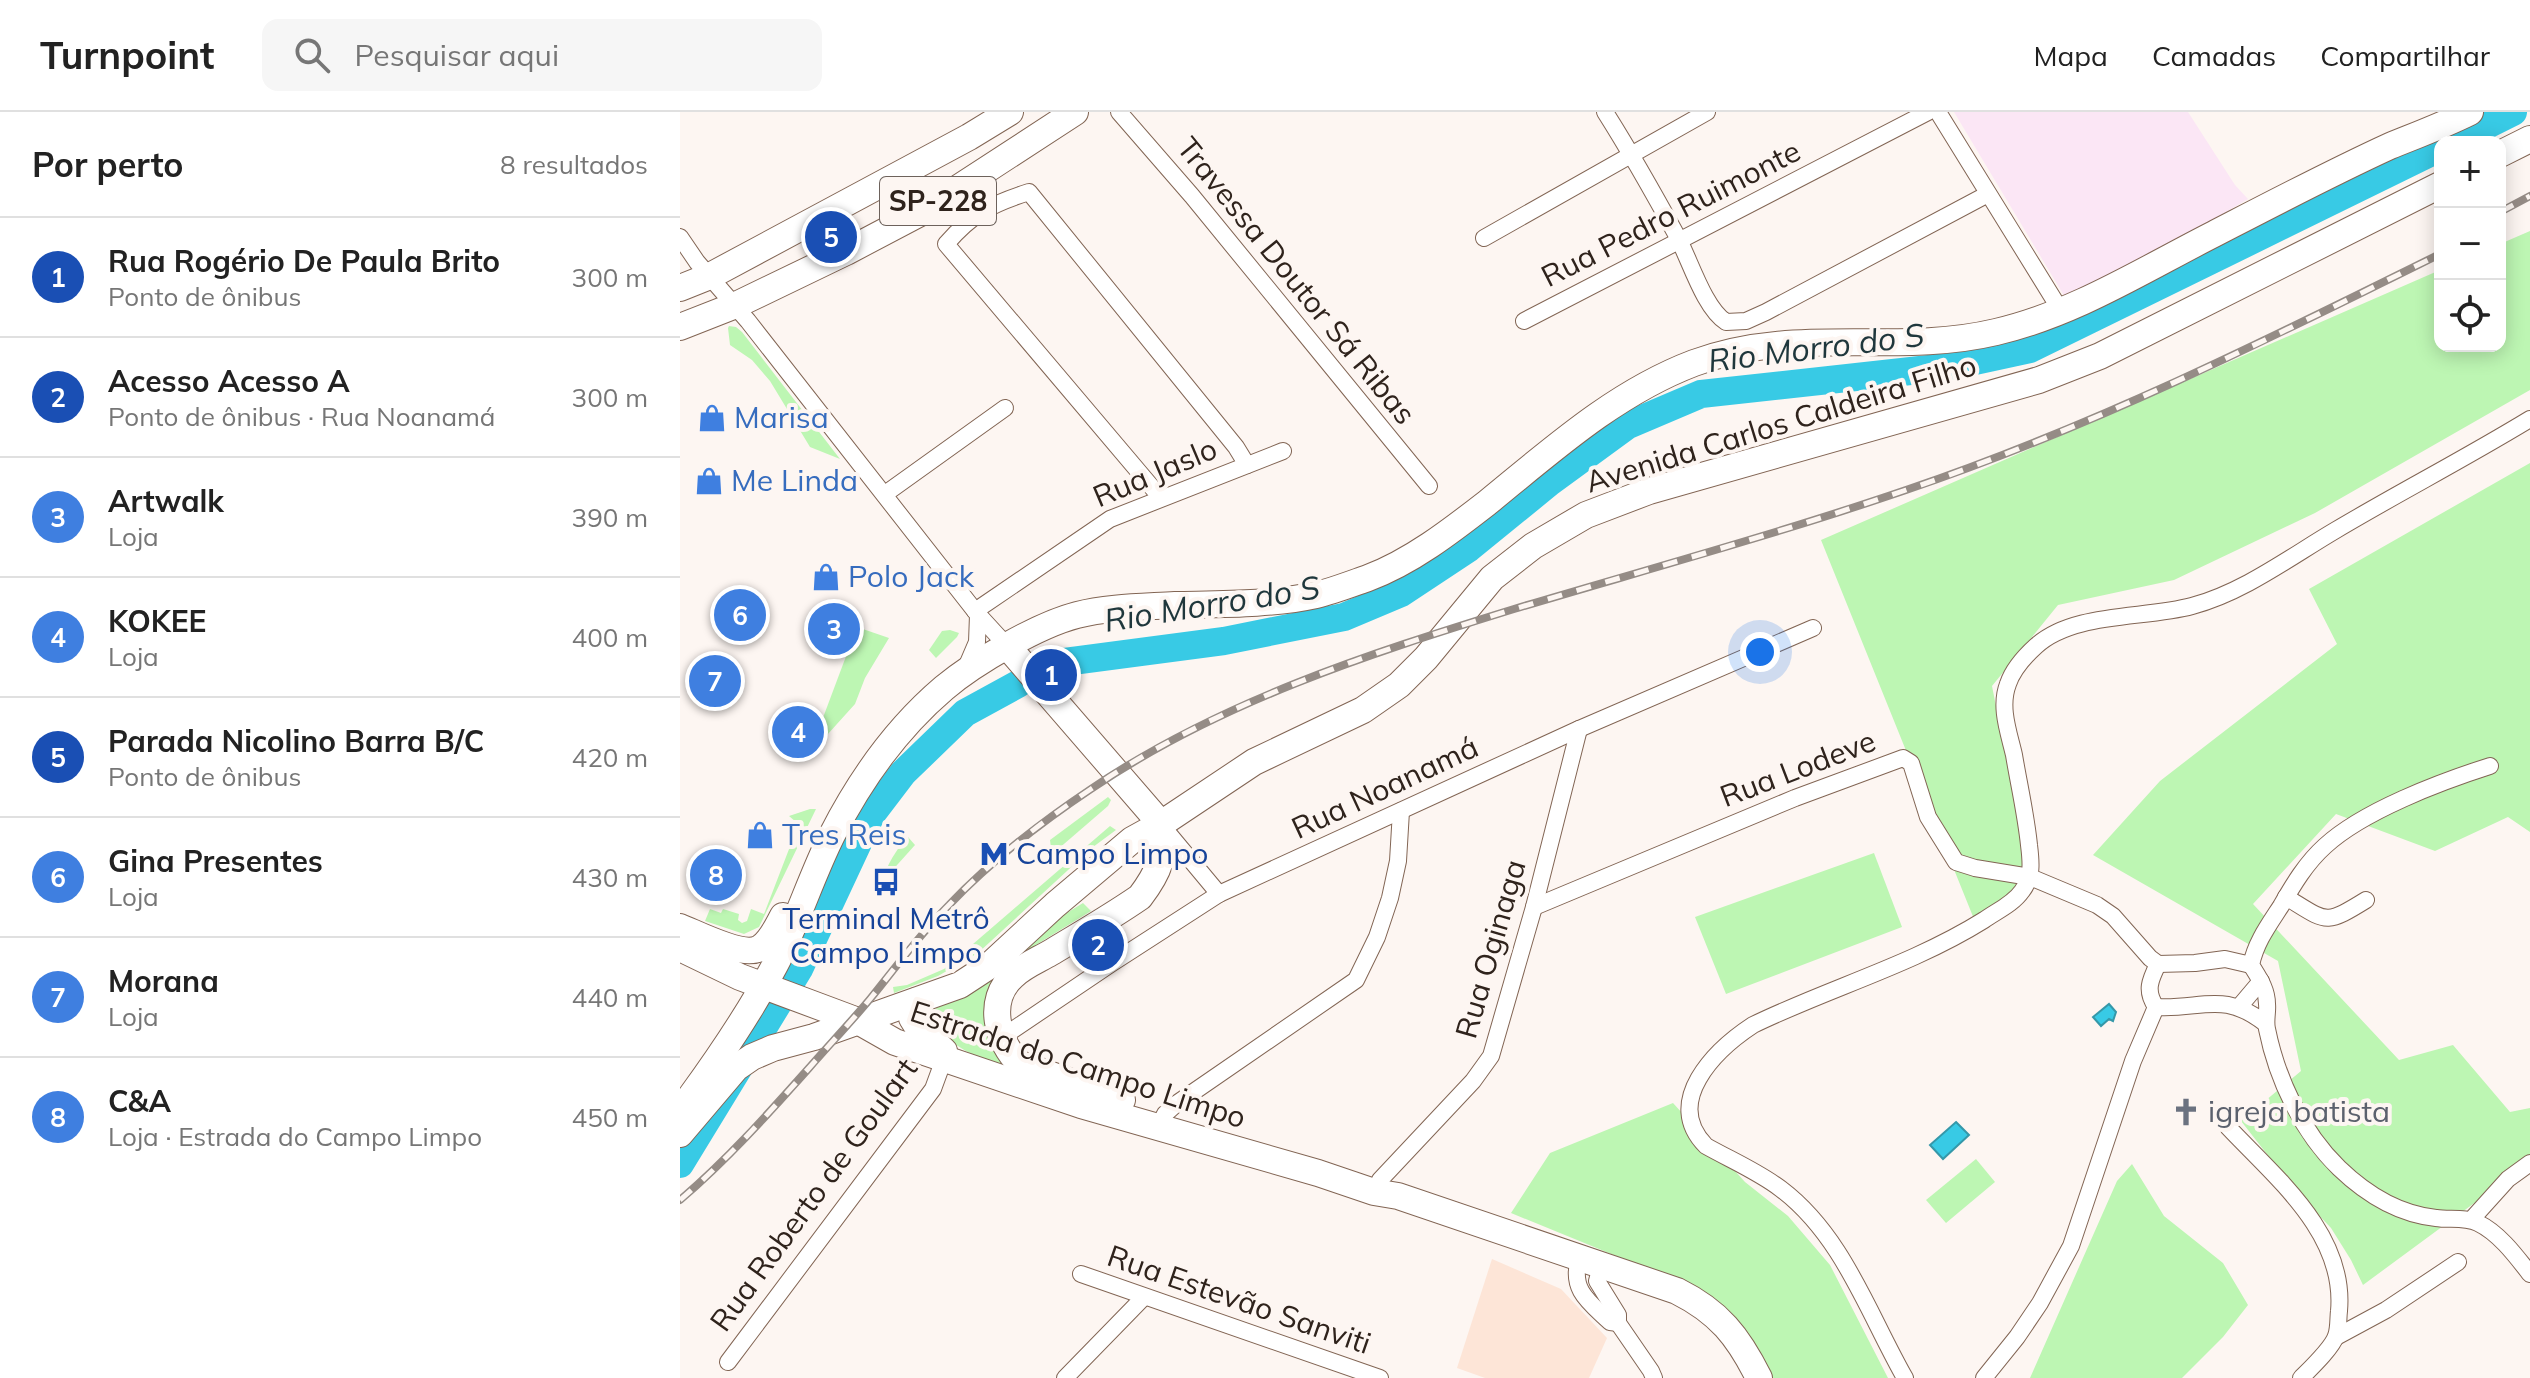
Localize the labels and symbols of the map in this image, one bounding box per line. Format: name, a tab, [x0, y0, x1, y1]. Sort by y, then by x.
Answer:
street label: Travessa Doutor Sá Ribas	[1169, 129, 1424, 432]
street label: Rua Pedro Ruimonte	[1535, 131, 1806, 295]
road number: SP-228	[880, 177, 996, 225]
pin: 5	[805, 207, 857, 267]
water label: Rio Morro do S	[1705, 314, 1926, 380]
street label: Avenida Carlos Caldeira Filho	[1581, 345, 1981, 501]
place label: Marisa	[734, 398, 829, 436]
shop icon: Marisa	[697, 403, 727, 433]
street label: Rua Jaslo	[1087, 429, 1222, 515]
place label: Me Linda	[731, 461, 858, 499]
shop icon: Me Linda	[694, 466, 724, 496]
place label: Polo Jack	[848, 557, 975, 595]
shop icon: Polo Jack	[811, 562, 841, 592]
water label: Rio Morro do S	[1101, 566, 1322, 640]
pin: 6	[714, 585, 766, 645]
pin: 3	[808, 599, 860, 659]
your location	[1740, 632, 1780, 672]
pin: 1	[1025, 645, 1077, 705]
pin: 7	[689, 651, 741, 711]
pin: 4	[772, 702, 824, 762]
street label: Rua Lodeve	[1715, 721, 1881, 815]
street label: Rua Noanamá	[1285, 727, 1484, 847]
place label: Tres Reis	[782, 815, 906, 853]
shop icon: Tres Reis	[745, 820, 775, 850]
place label: Campo Limpo	[1016, 834, 1208, 872]
metro station icon: Campo Limpo	[979, 839, 1009, 869]
pin: 8	[690, 845, 742, 905]
street label: Rua Oginaga	[1446, 855, 1534, 1042]
bus stop icon: Terminal Metrô Campo Limpo	[871, 867, 901, 897]
place label: Terminal Metrô Campo Limpo	[782, 899, 990, 971]
pin: 2	[1072, 915, 1124, 975]
street label: Estrada do Campo Limpo	[906, 992, 1251, 1136]
street label: Rua Roberto de Goulart	[701, 1050, 925, 1339]
place label: igreja batista	[2208, 1092, 2390, 1130]
church icon: igreja batista	[2171, 1097, 2201, 1127]
street label: Rua Estevão Sanviti	[1103, 1236, 1376, 1362]

